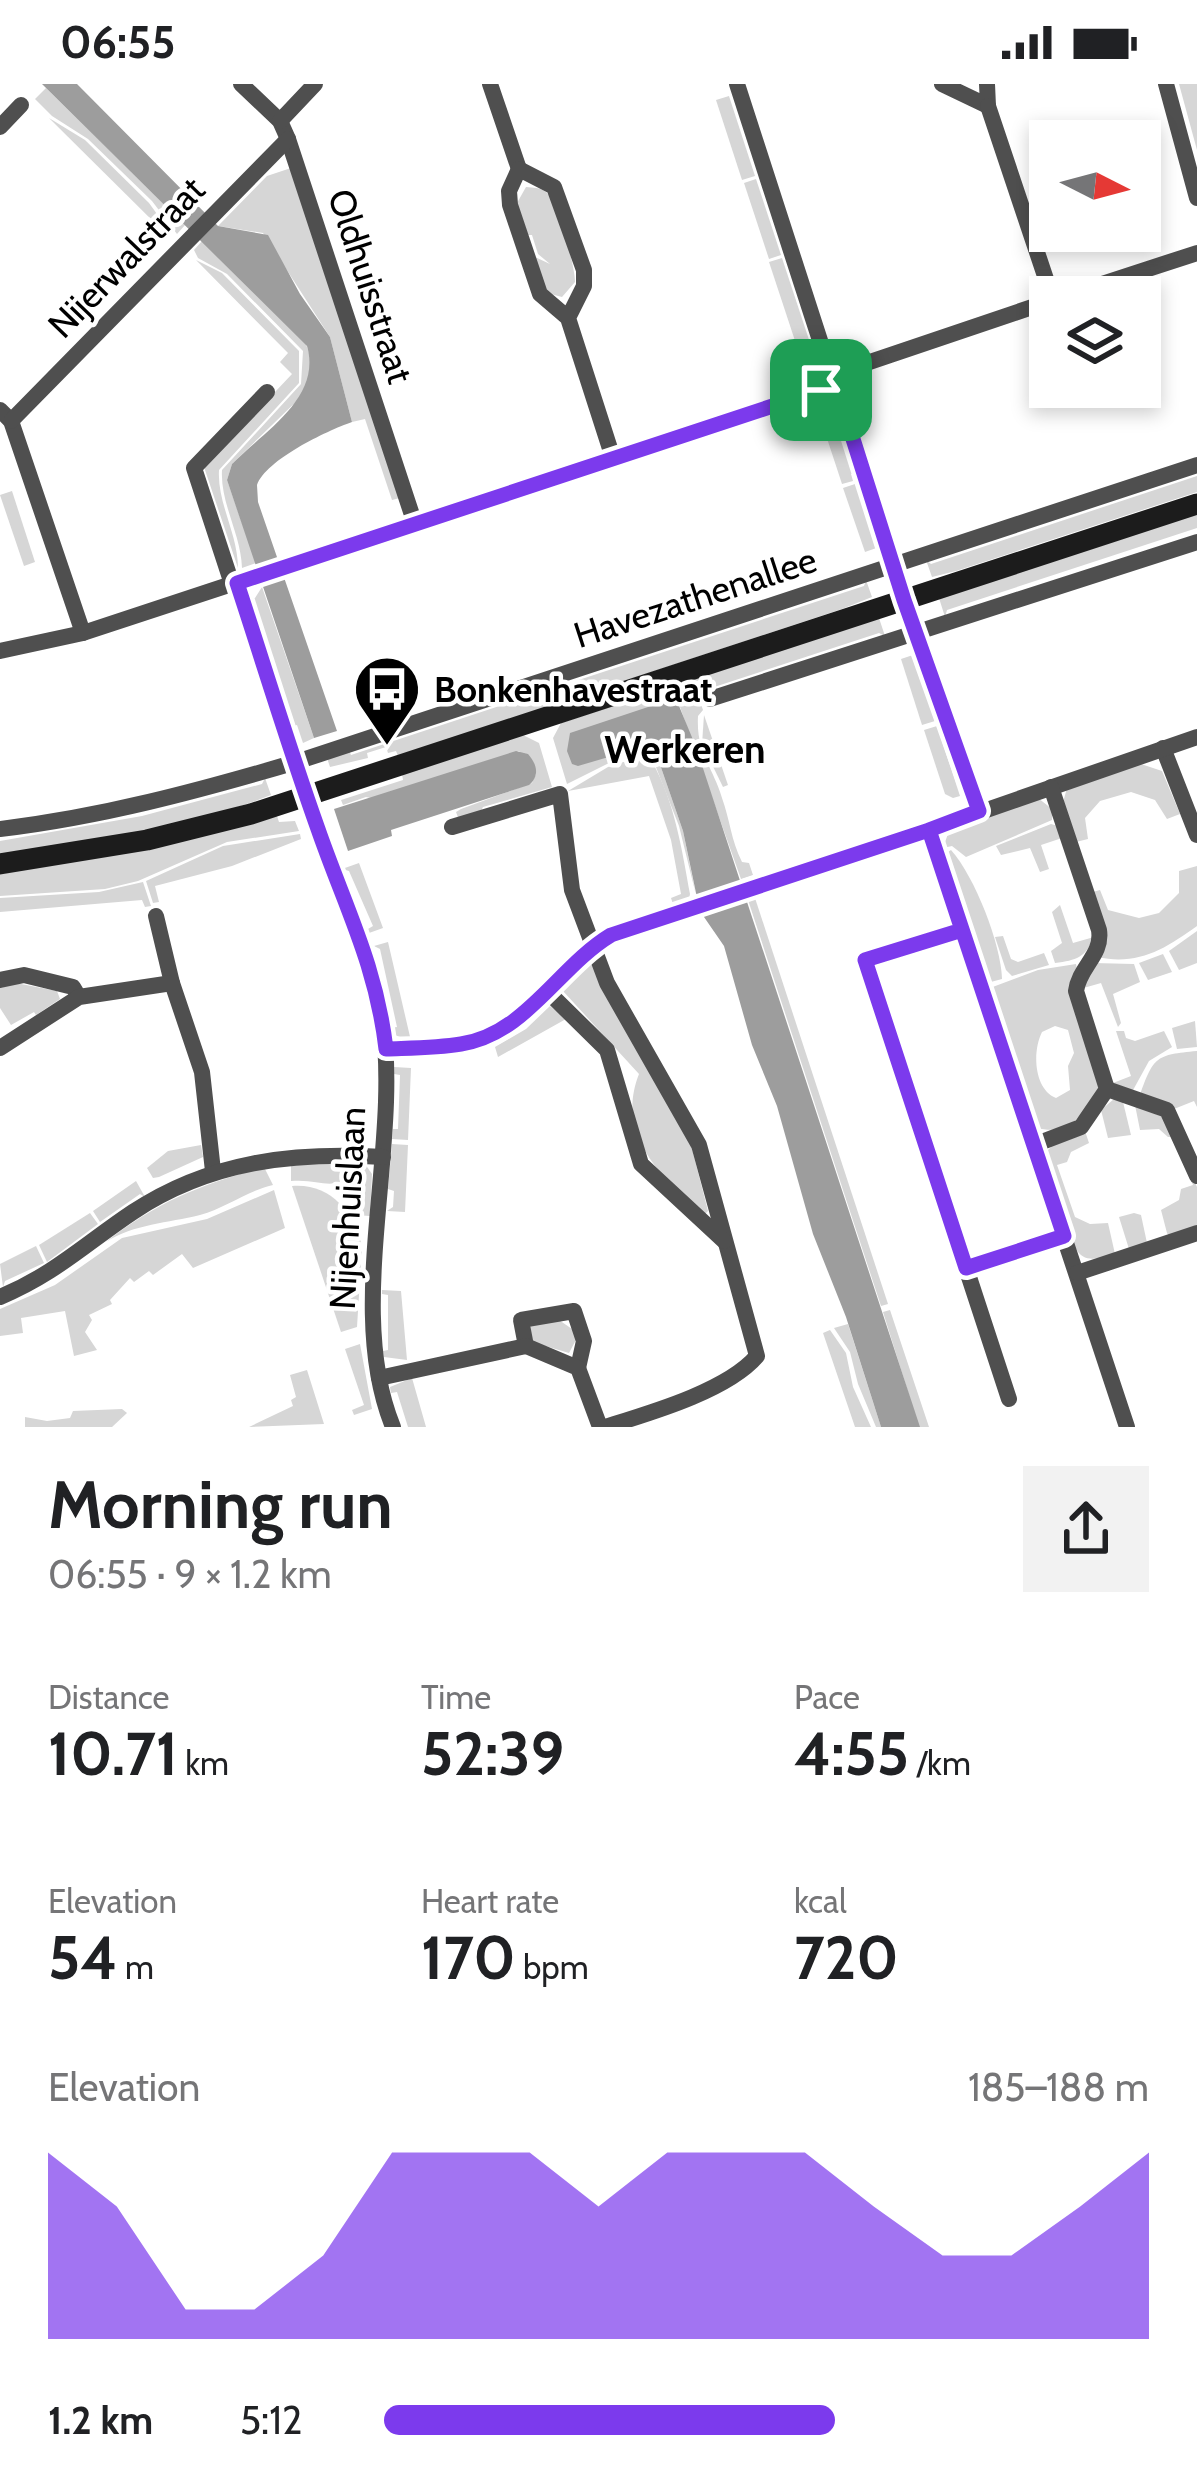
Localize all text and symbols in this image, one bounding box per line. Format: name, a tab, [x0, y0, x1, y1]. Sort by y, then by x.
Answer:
text: 06:55	[60, 15, 175, 69]
north arrow	[1029, 120, 1161, 252]
map controls	[1029, 120, 1161, 408]
street label: Nijerwalstraat	[39, 168, 213, 346]
street label: Oldhuisstraat	[319, 184, 423, 388]
button: layers	[1029, 276, 1161, 408]
pin	[770, 339, 872, 441]
icon: arrive	[788, 357, 854, 423]
street label: Havezathenallee	[568, 537, 822, 657]
bus stop icon: Bonkenhavestraat	[352, 654, 422, 748]
place label: Bonkenhavestraat	[434, 667, 712, 711]
district label: Werkeren	[604, 725, 766, 773]
street label: Nijenhuislaan	[320, 1106, 374, 1310]
text: Morning run	[48, 1464, 393, 1545]
button: share	[1023, 1466, 1149, 1592]
text: 06:55 · 9 × 1.2 km	[48, 1550, 332, 1598]
text: Distance	[48, 1677, 169, 1717]
text: Time	[421, 1677, 491, 1717]
text: Pace	[794, 1677, 860, 1717]
text: 10.71	[48, 1717, 178, 1790]
text: 52:39	[421, 1717, 564, 1790]
text: 4:55	[794, 1717, 909, 1790]
text: km	[178, 1743, 229, 1783]
text: /km	[909, 1743, 971, 1783]
text: Elevation	[48, 1881, 177, 1921]
text: Heart rate	[421, 1881, 559, 1921]
text: kcal	[794, 1881, 847, 1921]
text: 54	[48, 1921, 117, 1994]
text: 170	[421, 1921, 516, 1994]
text: 720	[794, 1921, 899, 1994]
text: m	[117, 1947, 154, 1987]
text: bpm	[516, 1947, 589, 1987]
text: Elevation	[48, 2063, 200, 2111]
text: 185–188 m	[968, 2063, 1149, 2111]
text: 1.2 km	[48, 2396, 153, 2444]
text: 5:12	[240, 2396, 302, 2444]

